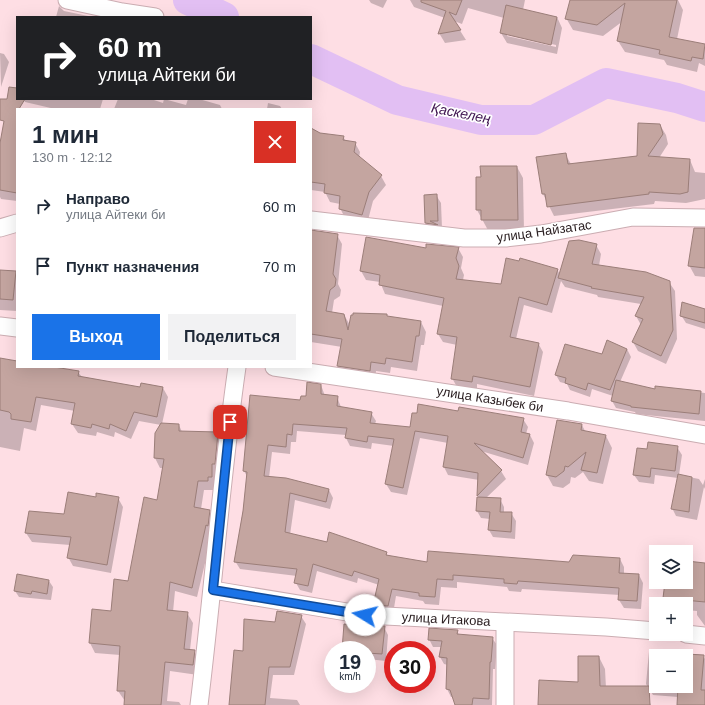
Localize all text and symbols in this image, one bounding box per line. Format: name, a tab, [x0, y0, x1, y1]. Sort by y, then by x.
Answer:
icon: right	[32, 32, 84, 84]
text: 60 m	[98, 32, 162, 63]
text: улица Айтеки би	[98, 65, 236, 85]
water label: Қаскелең	[430, 99, 492, 127]
text: 1 мин	[32, 121, 99, 148]
button: close	[254, 121, 296, 163]
text: 130 m · 12:12	[32, 150, 112, 165]
text: Направо	[66, 190, 130, 207]
icon: right	[32, 195, 54, 217]
text: 60 m	[263, 198, 296, 215]
text: улица Айтеки би	[66, 207, 166, 222]
street label: улица Найзатас	[496, 217, 593, 245]
icon: arrive	[32, 255, 54, 277]
text: Пункт назначения	[66, 258, 199, 275]
text: 70 m	[263, 258, 296, 275]
button: Выход	[32, 314, 160, 360]
button: Поделиться	[168, 314, 296, 360]
street label: улица Казыбек би	[436, 383, 544, 415]
pin	[213, 405, 247, 439]
icon: arrive	[219, 411, 241, 433]
map controls	[649, 545, 693, 693]
button: layers	[649, 545, 693, 589]
position arrow	[344, 594, 386, 636]
button: +	[649, 597, 693, 641]
street label: улица Итакова	[401, 609, 491, 629]
speed limit sign: 30	[384, 641, 436, 693]
button: −	[649, 649, 693, 693]
text: 19	[339, 651, 361, 673]
text: km/h	[339, 671, 361, 682]

